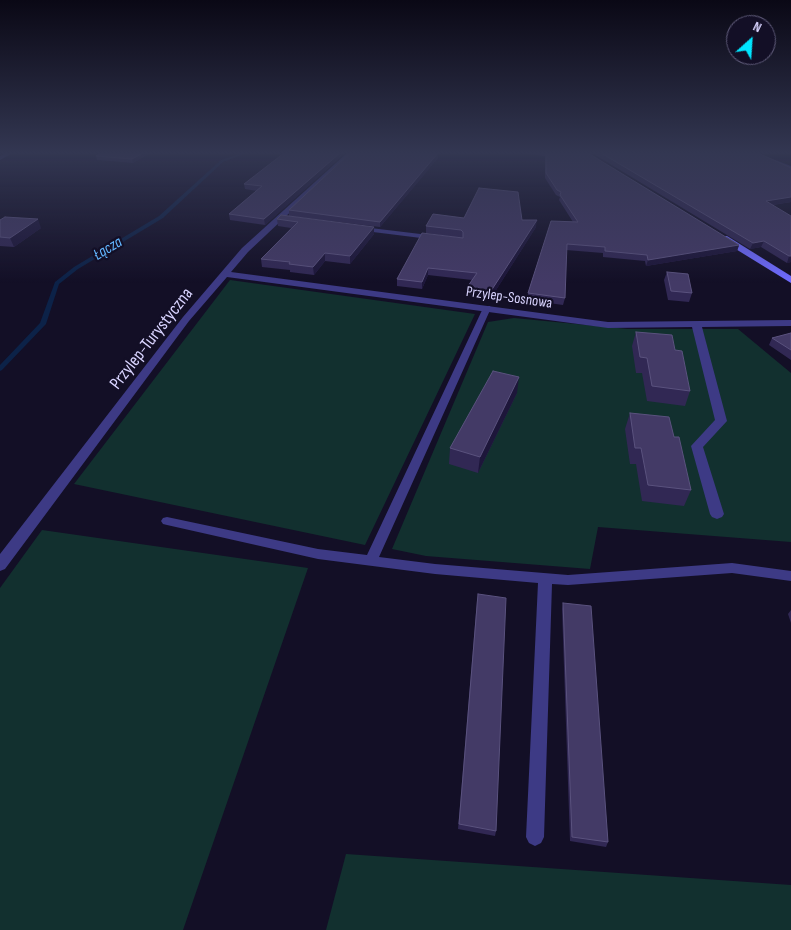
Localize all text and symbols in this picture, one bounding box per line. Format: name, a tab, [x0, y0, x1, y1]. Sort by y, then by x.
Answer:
north arrow	[726, 15, 776, 65]
text: N	[750, 18, 764, 36]
water label: Łącza	[90, 233, 126, 265]
street label: Przylep-Sosnowa	[465, 283, 553, 313]
street label: Przylep-Turystyczna	[106, 284, 198, 394]

